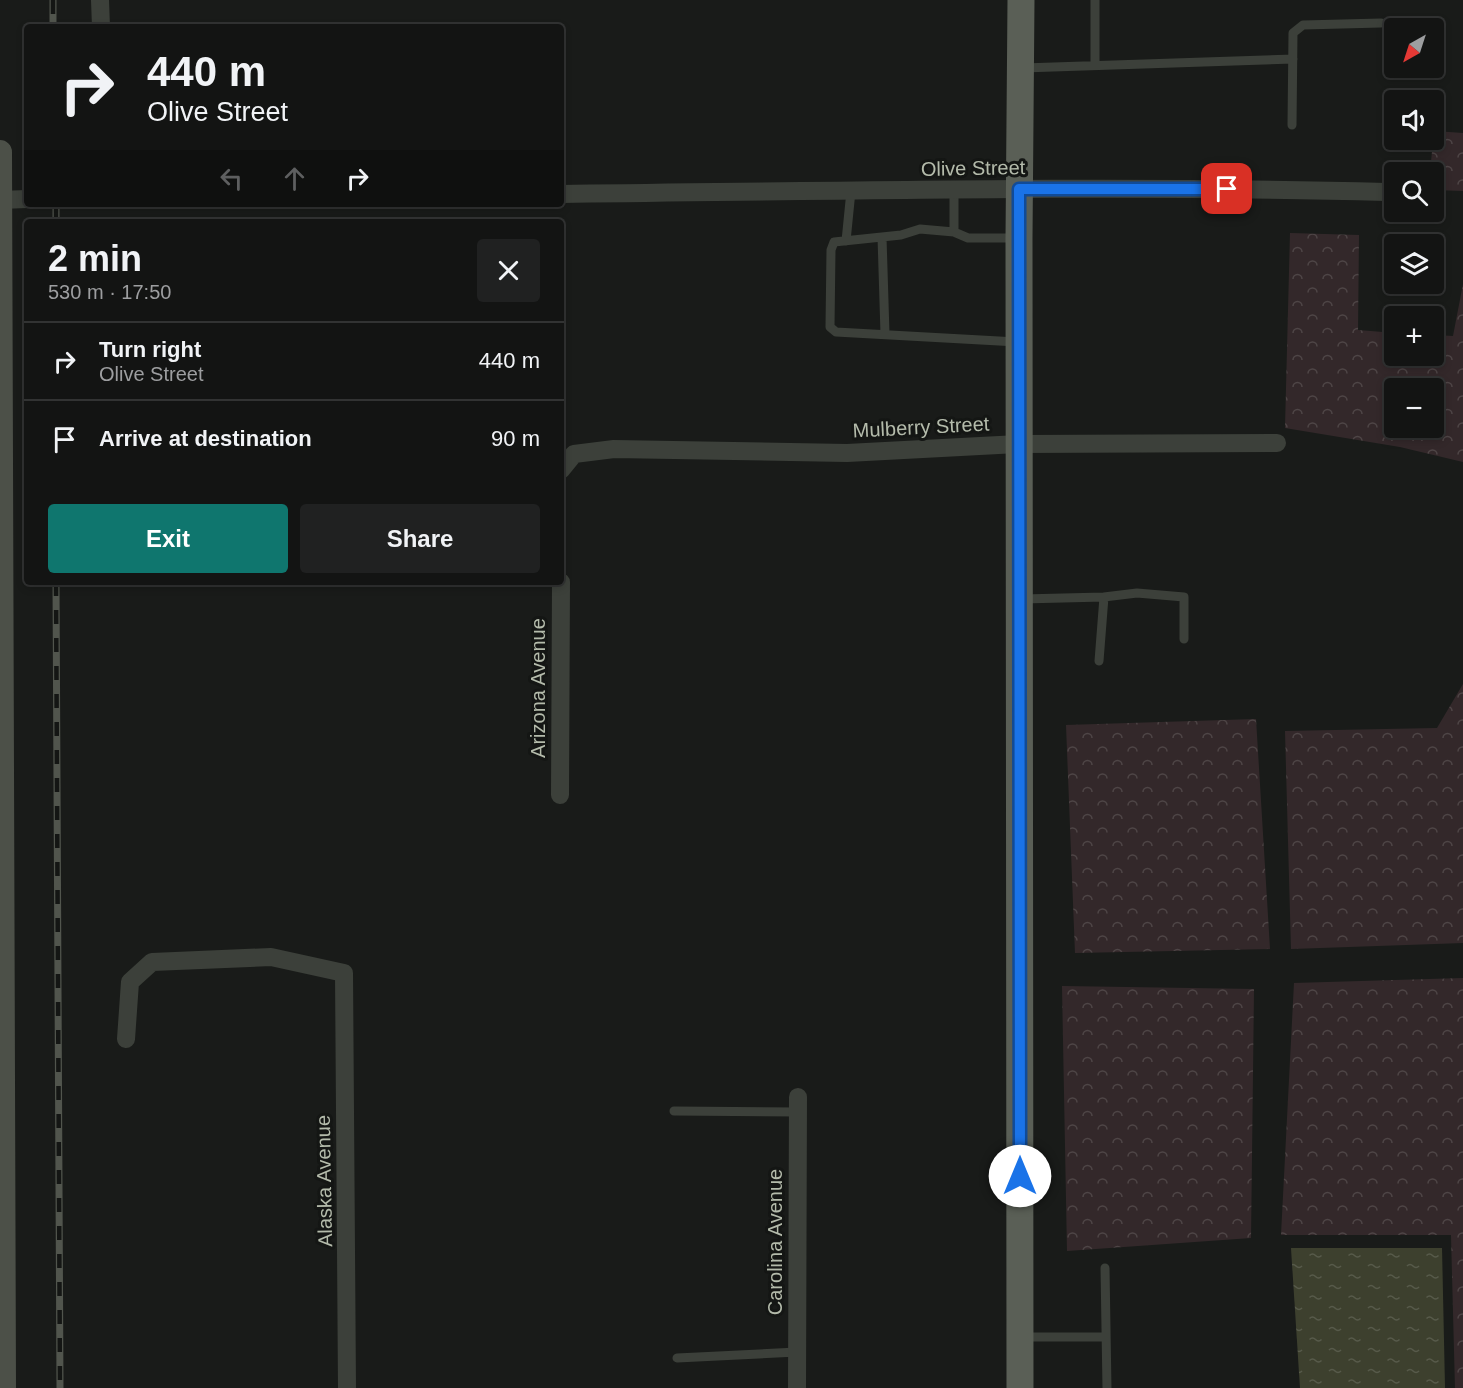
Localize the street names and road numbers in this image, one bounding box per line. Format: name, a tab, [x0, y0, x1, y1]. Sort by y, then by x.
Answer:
street label: Olive Street	[921, 156, 1026, 180]
street label: Mulberry Street	[852, 412, 990, 442]
street label: Arizona Avenue	[527, 618, 549, 758]
street label: Alaska Avenue	[312, 1115, 336, 1247]
street label: Carolina Avenue	[764, 1169, 786, 1315]

